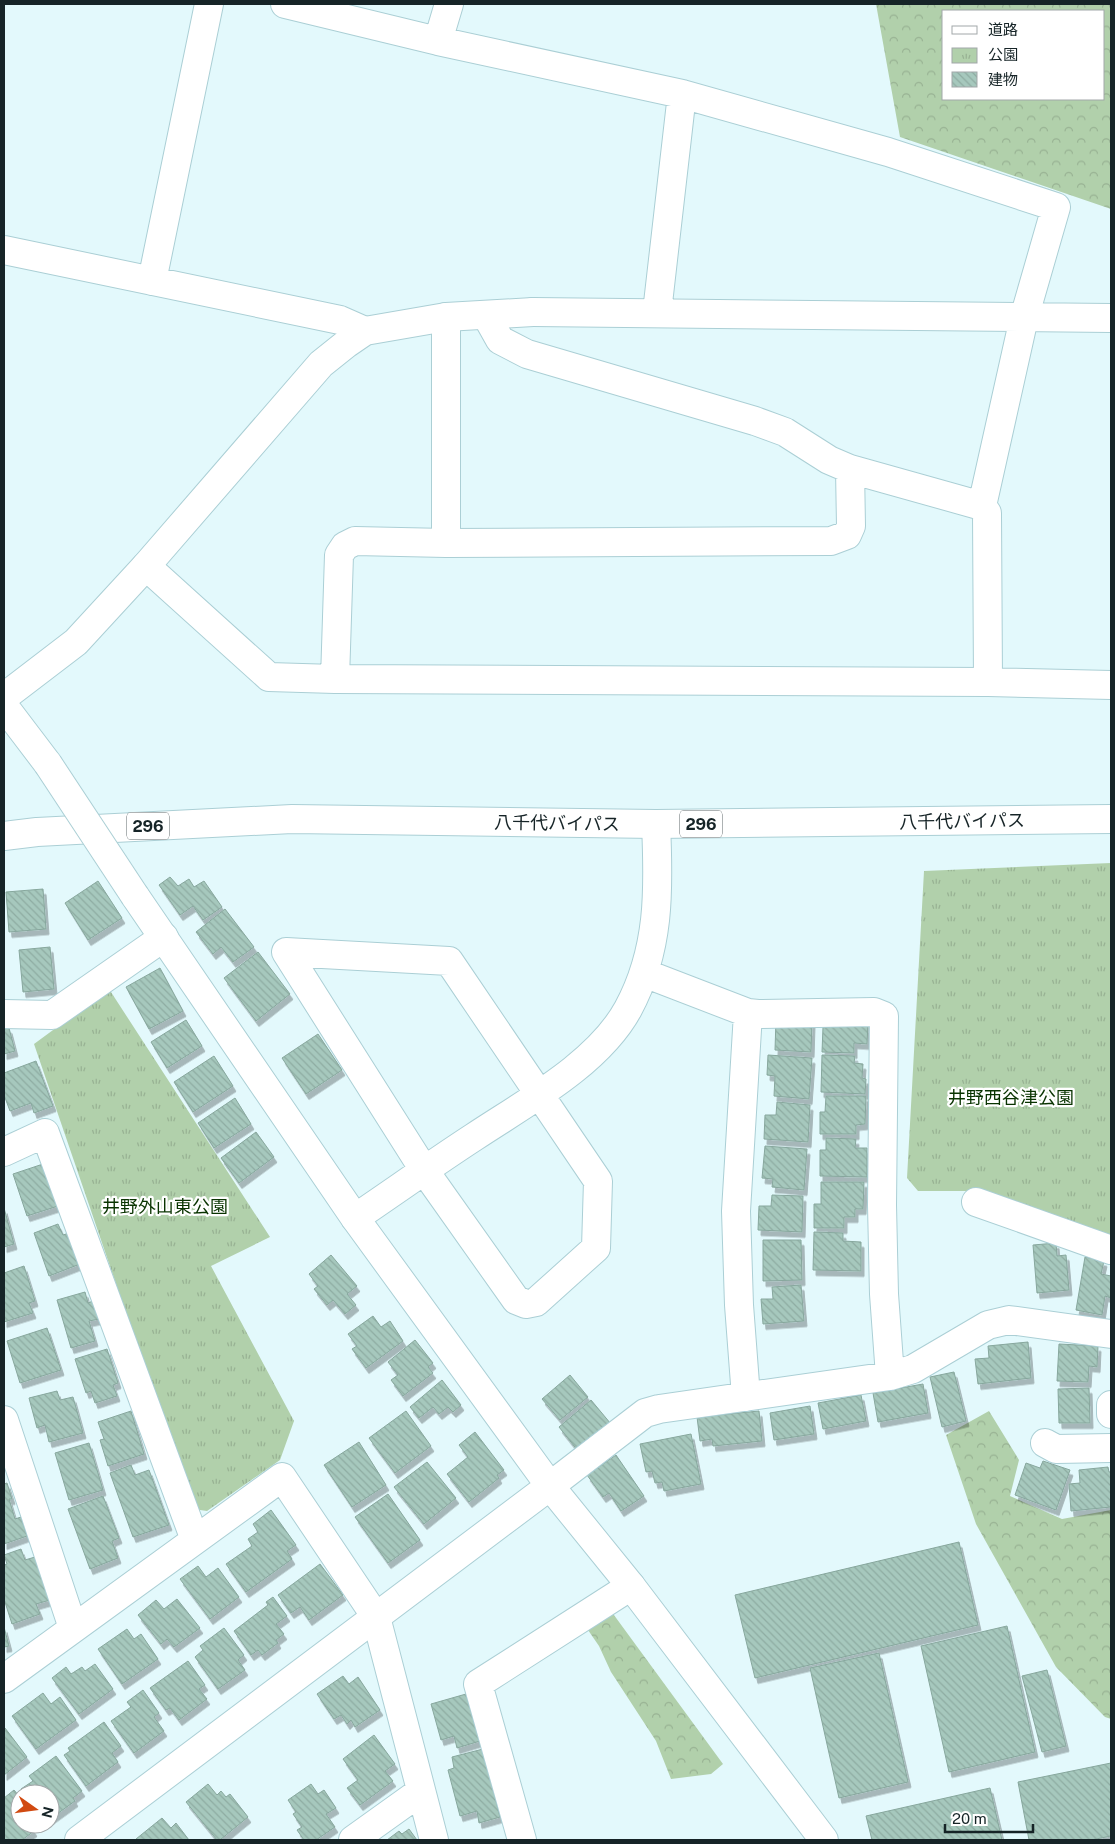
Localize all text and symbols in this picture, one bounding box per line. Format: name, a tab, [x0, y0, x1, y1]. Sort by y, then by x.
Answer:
legend	[942, 10, 1105, 100]
text: 道路	[988, 21, 1018, 38]
text: 公園	[988, 46, 1018, 63]
text: 建物	[988, 71, 1018, 88]
street label: 八千代バイパス	[899, 809, 1025, 833]
street label: 八千代バイパス	[494, 811, 620, 835]
road number: 296	[680, 811, 722, 838]
road number: 296	[127, 812, 169, 839]
park label: 井野西谷津公園	[948, 1087, 1074, 1108]
park label: 井野外山東公園	[102, 1196, 228, 1217]
north arrow	[10, 1784, 60, 1834]
scale bar	[945, 1802, 1032, 1834]
text: N	[39, 1805, 57, 1819]
text: 20 m	[952, 1810, 987, 1827]

